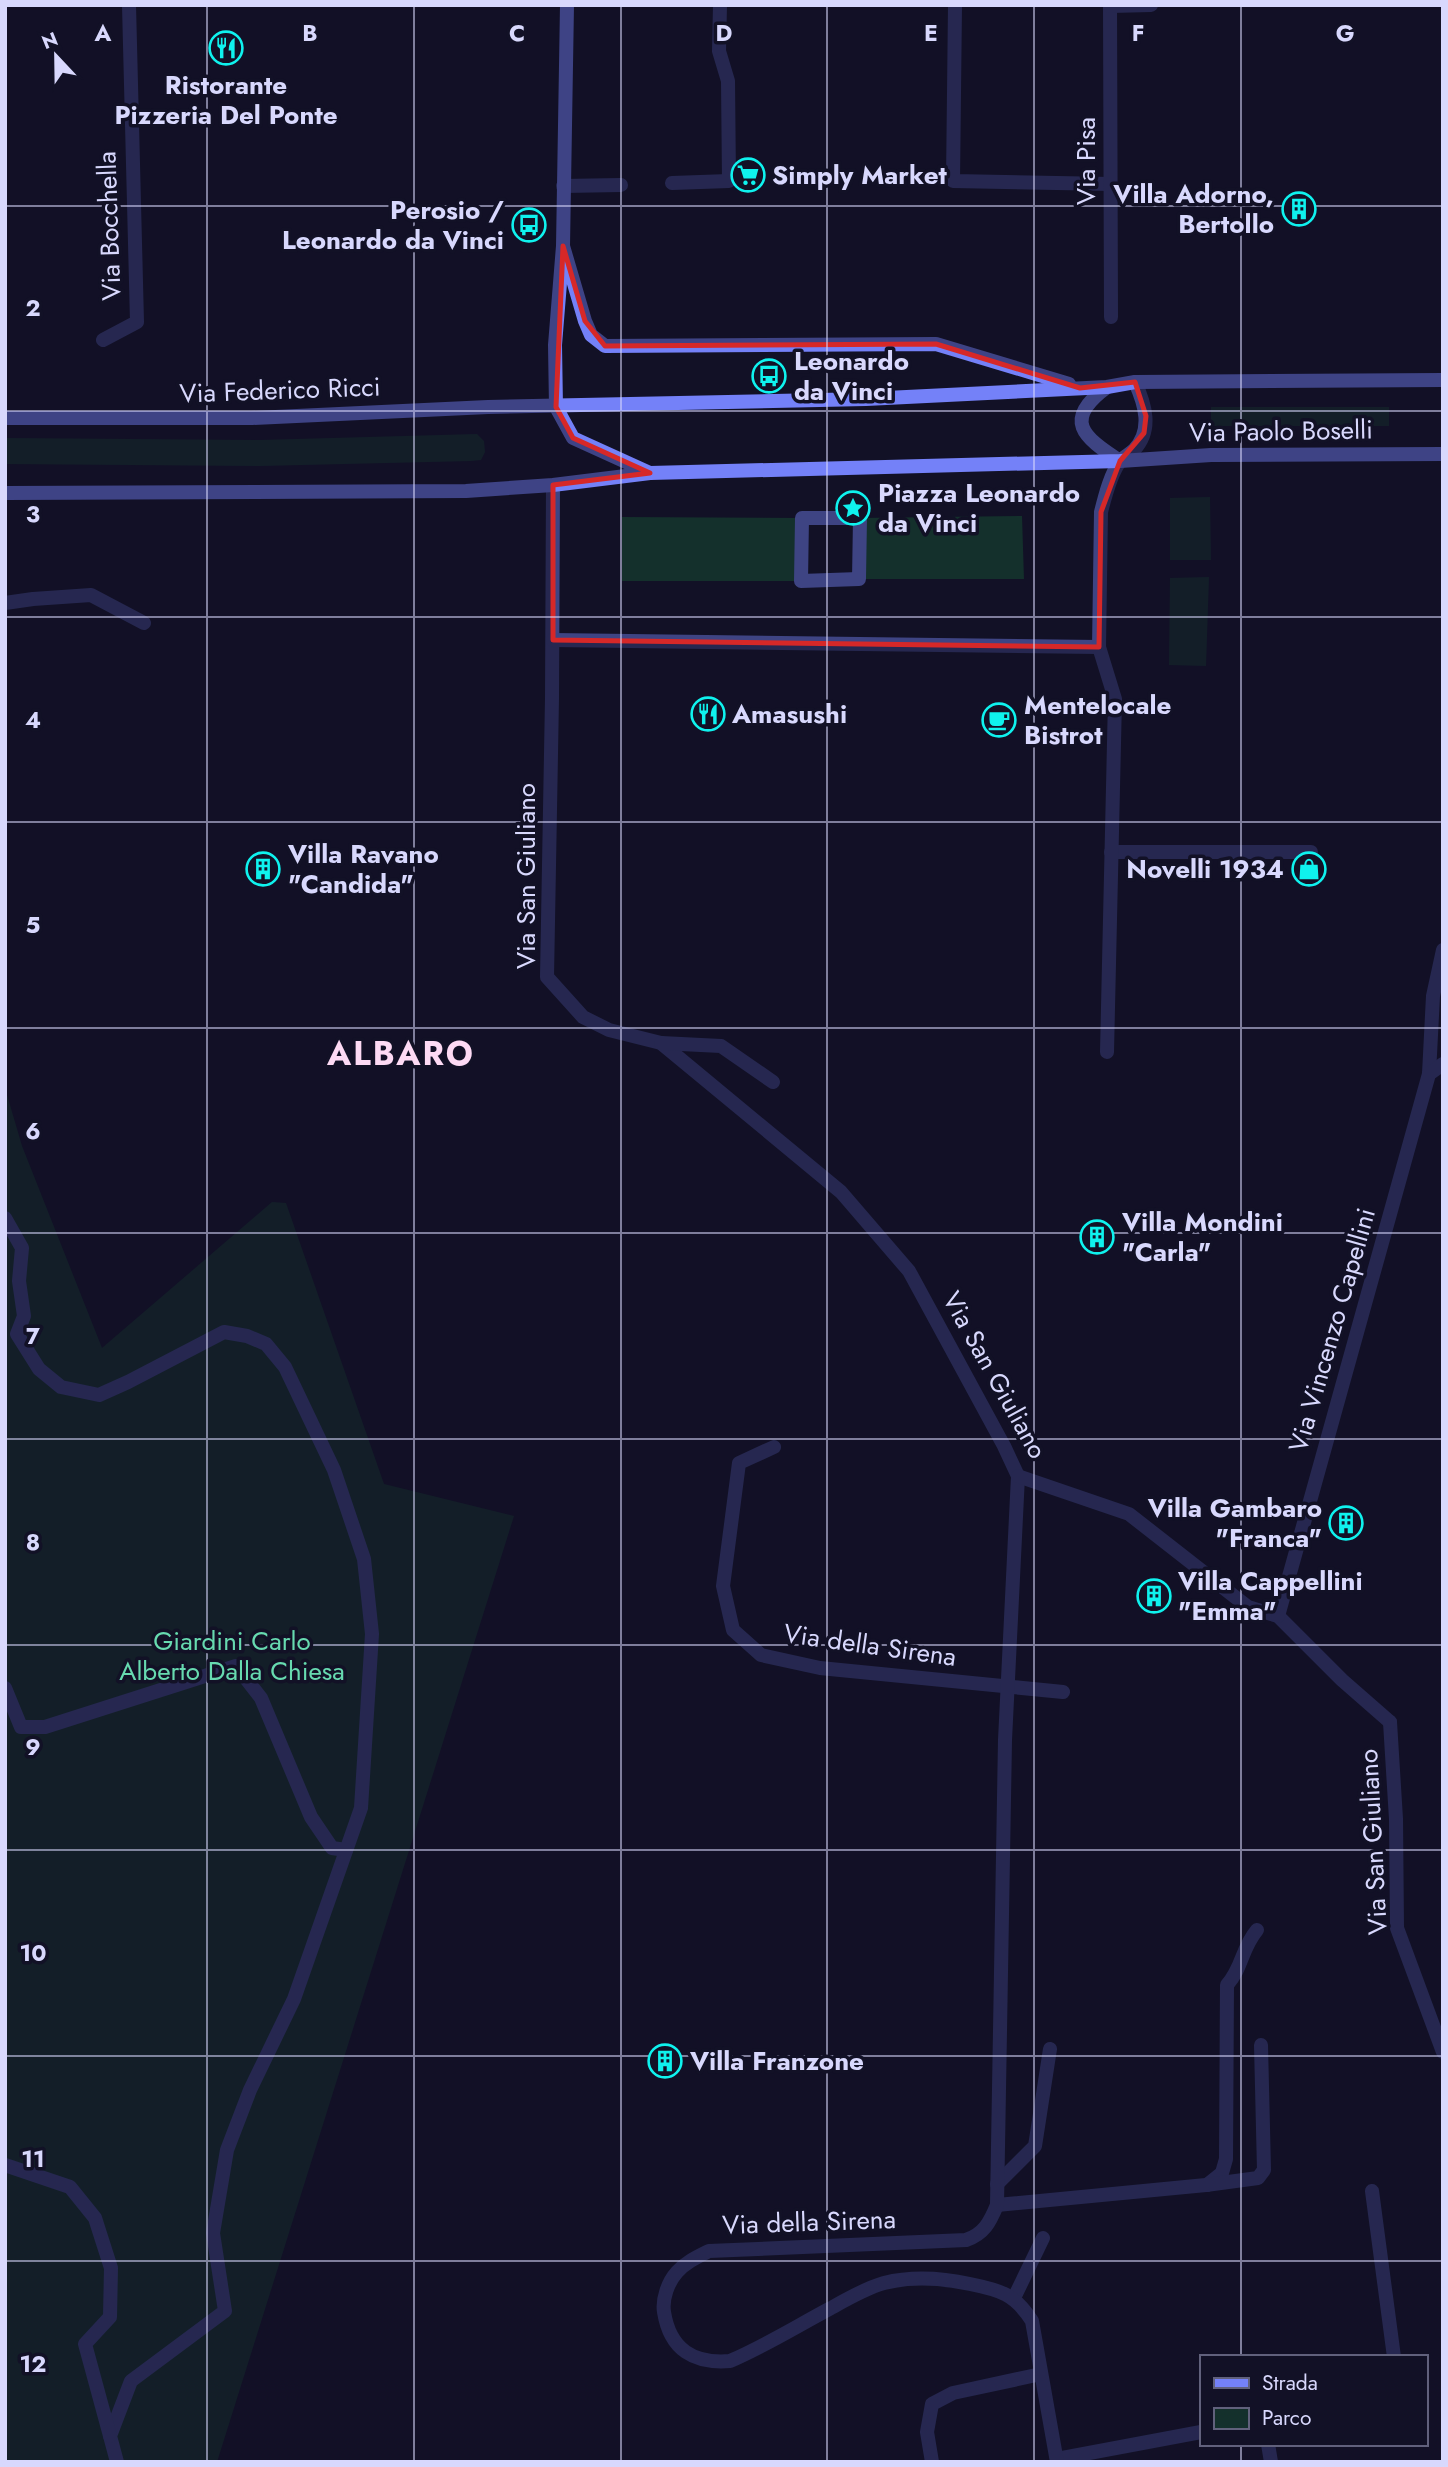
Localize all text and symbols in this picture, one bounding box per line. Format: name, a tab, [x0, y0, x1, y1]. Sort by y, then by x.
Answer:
text: A	[94, 16, 112, 50]
text: B	[302, 16, 318, 50]
text: C	[509, 16, 525, 50]
text: D	[716, 16, 733, 50]
text: E	[924, 16, 938, 50]
text: F	[1132, 16, 1144, 50]
text: G	[1336, 16, 1354, 50]
north arrow	[21, 21, 91, 91]
text: N	[38, 25, 62, 56]
restaurant icon: Ristorante Pizzeria Del Ponte	[207, 29, 245, 67]
place label: Ristorante Pizzeria Del Ponte	[114, 66, 338, 134]
street label: Via Pisa	[1067, 117, 1105, 205]
street label: Via Bocchella	[87, 151, 131, 301]
supermarket icon: Simply Market	[729, 156, 767, 194]
place label: Simply Market	[772, 156, 948, 194]
place label: Villa Adorno, Bertollo	[1112, 175, 1274, 243]
building icon: Villa Adorno, Bertollo	[1280, 190, 1318, 228]
place label: Perosio / Leonardo da Vinci	[282, 191, 504, 259]
bus stop icon: Perosio / Leonardo da Vinci	[510, 206, 548, 244]
text: 2	[25, 291, 41, 325]
place label: Leonardo da Vinci	[794, 342, 909, 410]
bus stop icon: Leonardo da Vinci	[750, 357, 788, 395]
street label: Via Federico Ricci	[179, 368, 381, 412]
street label: Via Paolo Boselli	[1189, 410, 1373, 452]
place label: Piazza Leonardo da Vinci	[878, 474, 1080, 542]
place icon: Piazza Leonardo da Vinci	[834, 489, 872, 527]
text: 3	[26, 497, 40, 531]
place label: Mentelocale Bistrot	[1024, 686, 1171, 754]
restaurant icon: Amasushi	[689, 695, 727, 733]
place label: Amasushi	[731, 695, 847, 733]
cafe icon: Mentelocale Bistrot	[980, 701, 1018, 739]
text: 4	[25, 703, 41, 737]
street label: Via San Giuliano	[507, 783, 545, 969]
place label: Villa Ravano "Candida"	[287, 835, 439, 903]
building icon: Villa Ravano "Candida"	[244, 850, 282, 888]
place label: Novelli 1934	[1126, 850, 1284, 888]
shop icon: Novelli 1934	[1290, 850, 1328, 888]
text: 5	[26, 908, 40, 942]
district label: ALBARO	[326, 1030, 475, 1077]
text: 6	[25, 1114, 41, 1148]
place label: Villa Mondini "Carla"	[1121, 1203, 1283, 1271]
street label: Via Vincenzo Capellini	[1279, 1203, 1385, 1457]
building icon: Villa Mondini "Carla"	[1078, 1218, 1116, 1256]
street label: Via San Giuliano	[933, 1284, 1057, 1466]
text: 7	[26, 1319, 40, 1353]
place label: Villa Gambaro "Franca"	[1147, 1489, 1322, 1557]
building icon: Villa Gambaro "Franca"	[1327, 1504, 1365, 1542]
text: 8	[26, 1525, 40, 1559]
place label: Villa Cappellini "Emma"	[1177, 1562, 1363, 1630]
building icon: Villa Cappellini "Emma"	[1135, 1577, 1173, 1615]
street label: Via della Sirena	[781, 1614, 959, 1676]
park label: Giardini Carlo Alberto Dalla Chiesa	[119, 1622, 345, 1690]
text: 9	[25, 1730, 41, 1764]
street label: Via San Giuliano	[1349, 1748, 1397, 1936]
text: 10	[20, 1936, 46, 1970]
building icon: Villa Franzone	[646, 2042, 684, 2080]
place label: Villa Franzone	[689, 2042, 864, 2080]
text: 11	[21, 2142, 45, 2176]
street label: Via della Sirena	[721, 2200, 897, 2244]
text: 12	[20, 2347, 46, 2381]
legend	[1200, 2355, 1427, 2446]
text: Strada	[1262, 2368, 1318, 2398]
text: Parco	[1262, 2403, 1311, 2433]

